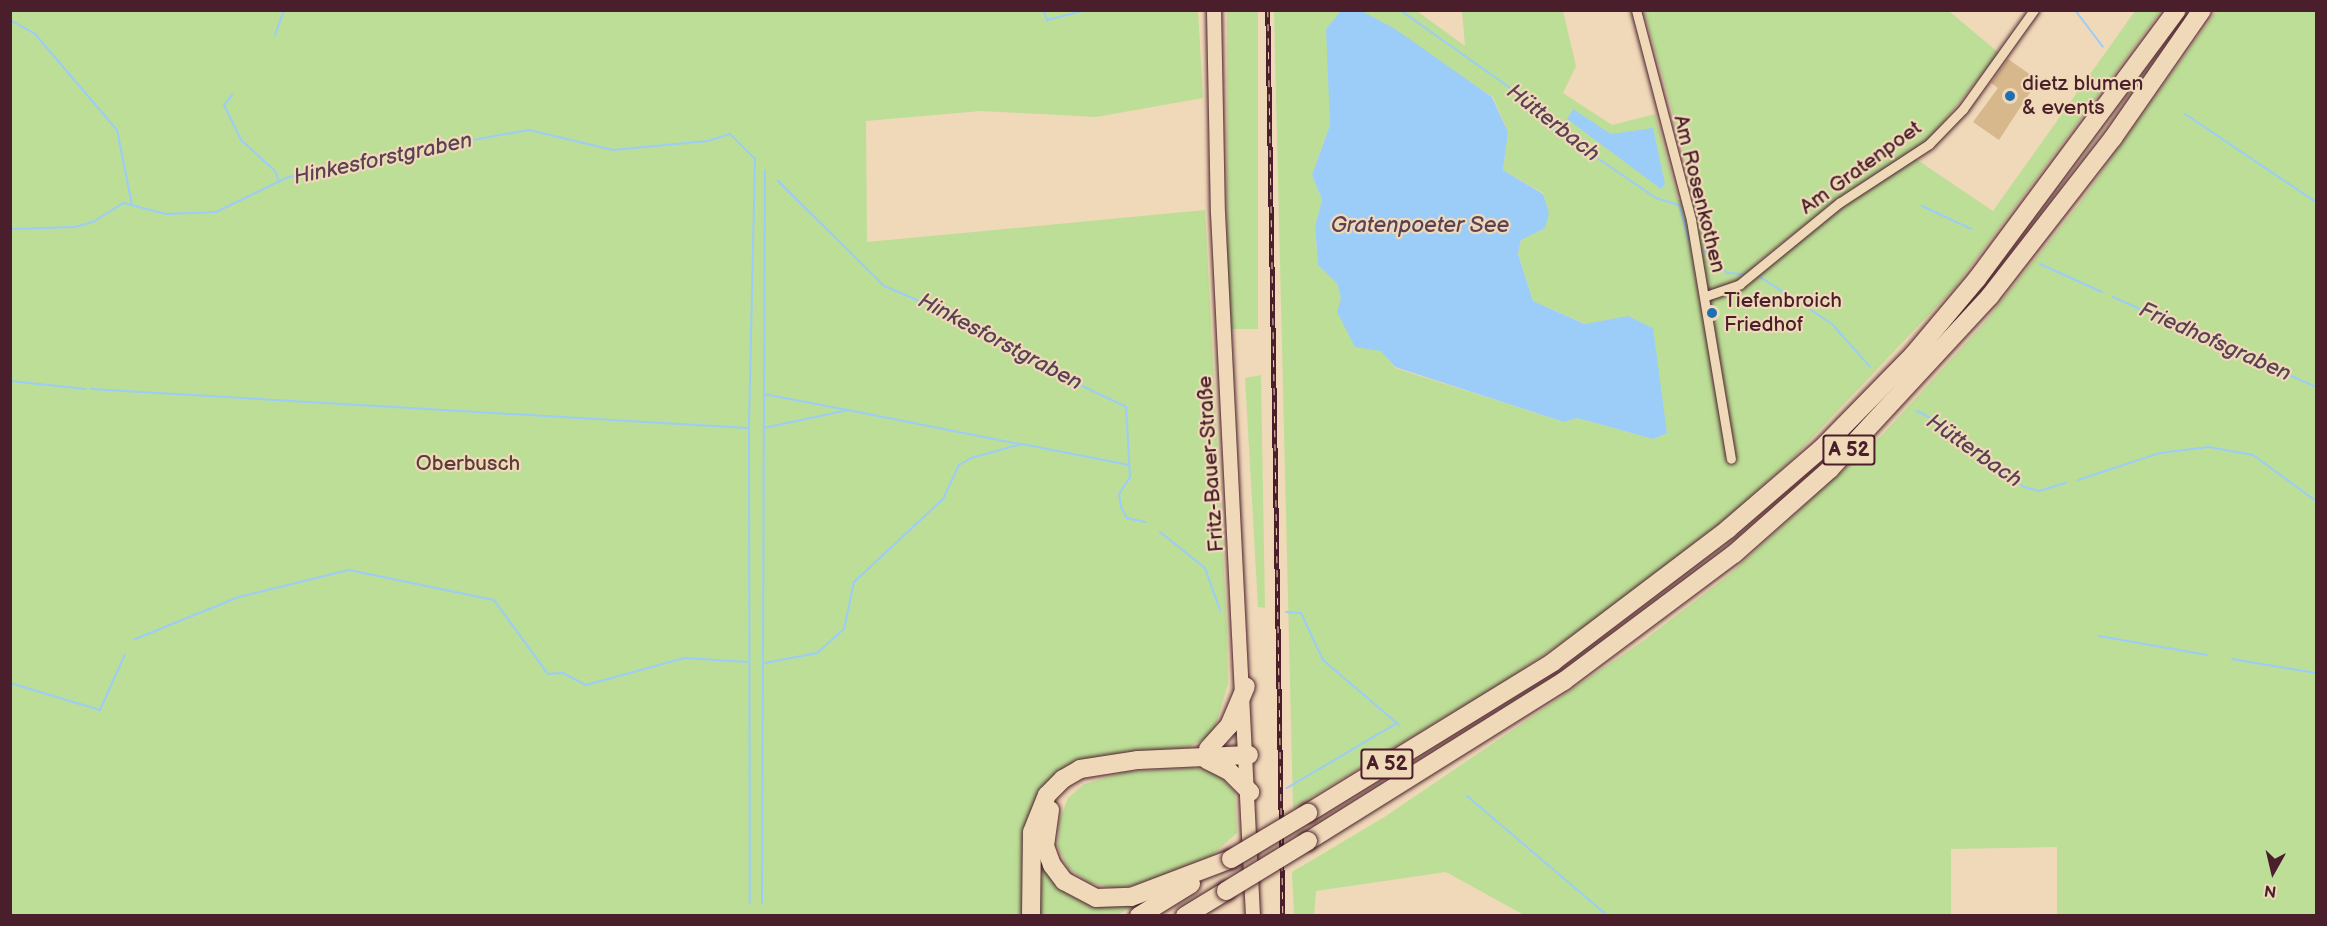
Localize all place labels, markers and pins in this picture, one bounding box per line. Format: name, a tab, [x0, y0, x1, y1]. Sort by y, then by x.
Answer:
place label: dietz blumen & events	[2022, 71, 2143, 121]
marker: dietz blumen & events	[2003, 89, 2017, 103]
place label: Tiefenbroich Friedhof	[1724, 288, 1842, 338]
marker: Tiefenbroich Friedhof	[1705, 306, 1719, 320]

